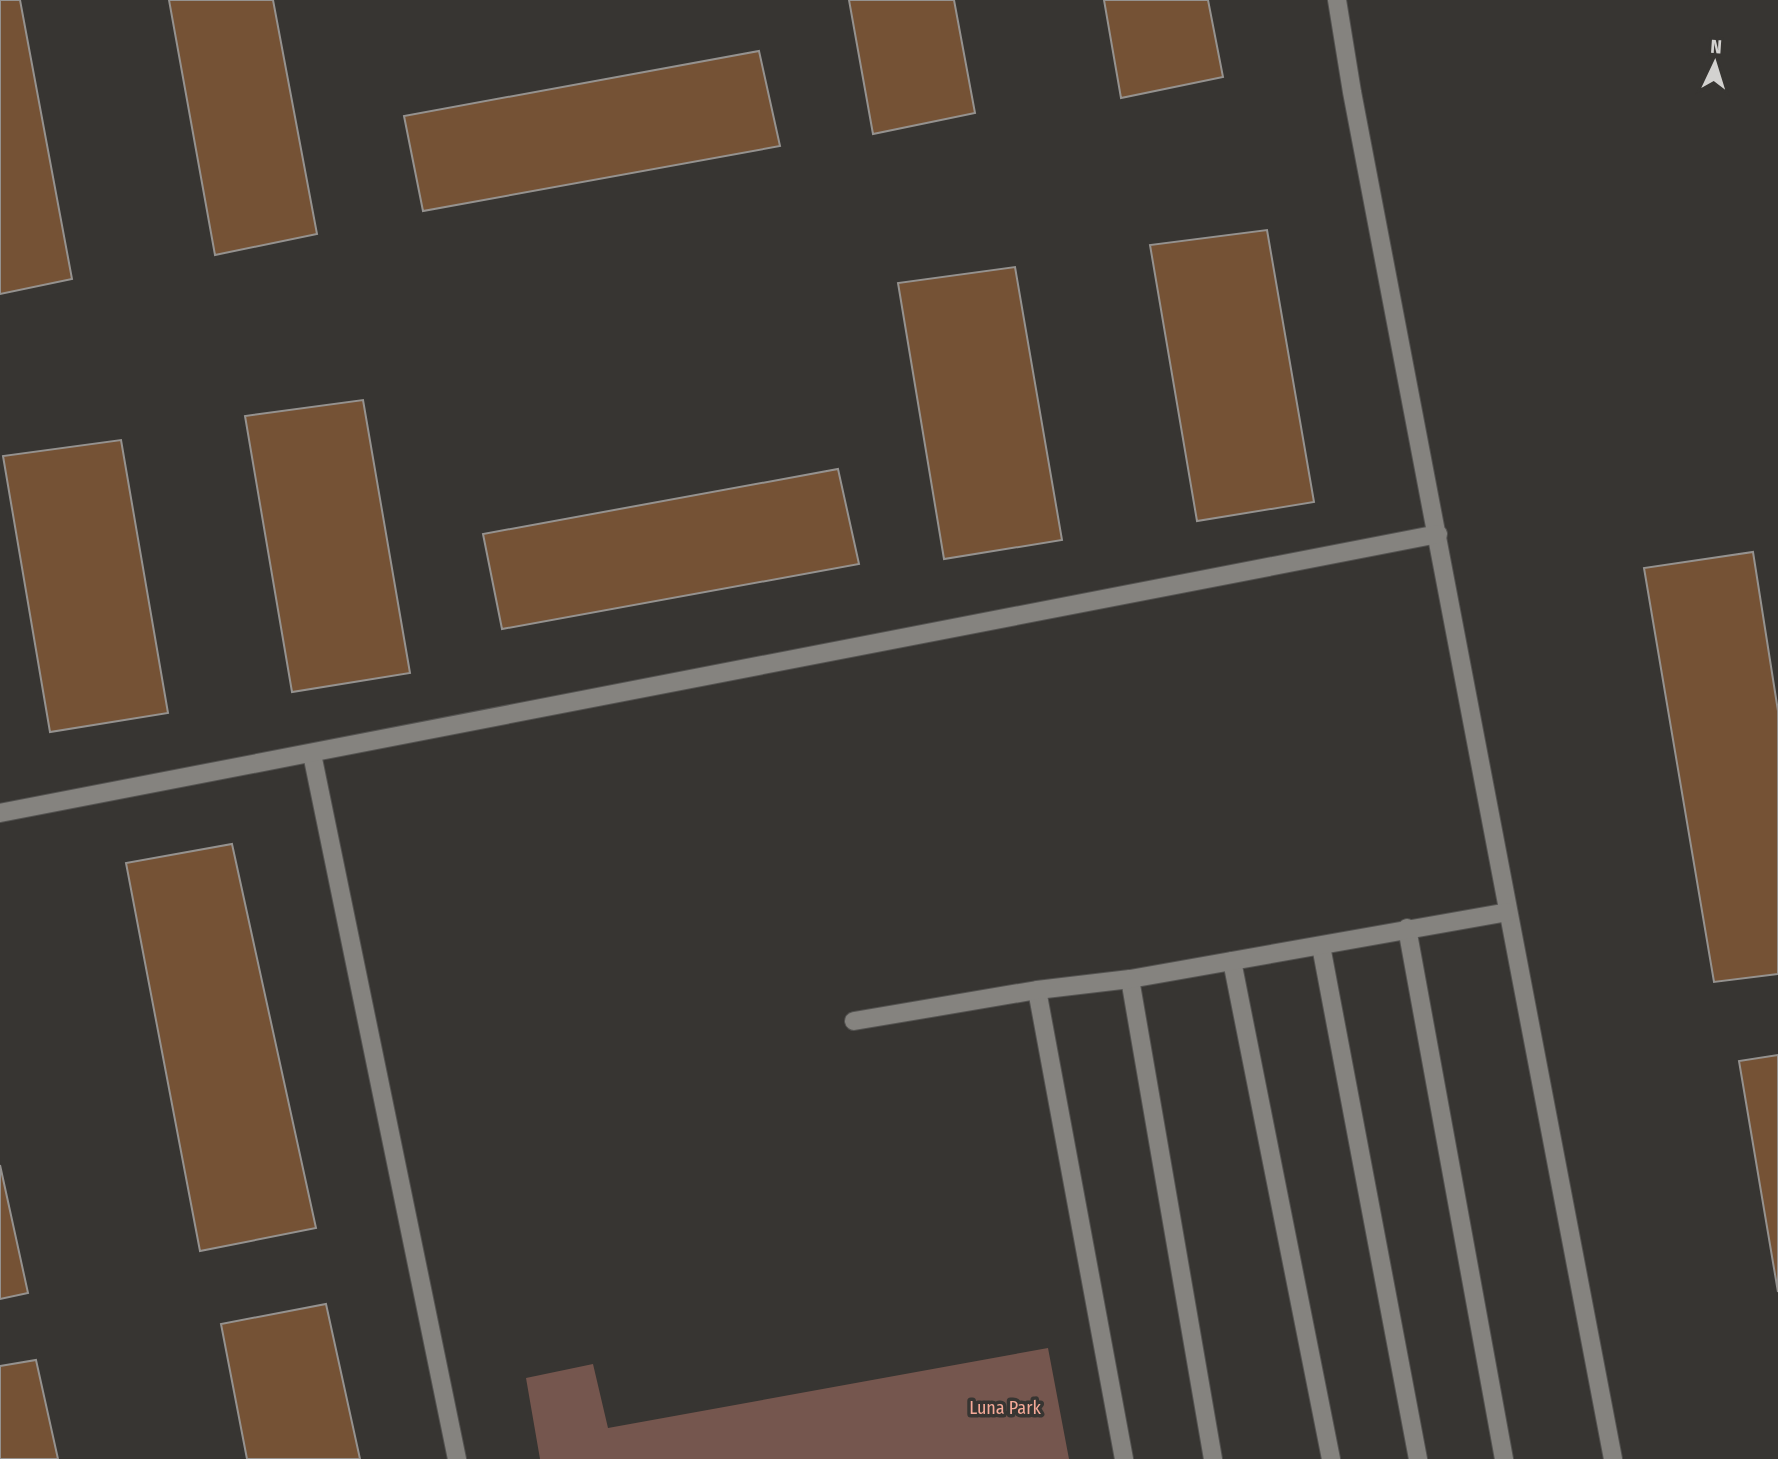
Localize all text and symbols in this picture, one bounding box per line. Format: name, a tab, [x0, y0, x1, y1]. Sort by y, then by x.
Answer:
north arrow	[1680, 28, 1750, 98]
text: N	[1710, 35, 1723, 58]
park label: Luna Park	[969, 1397, 1041, 1419]

